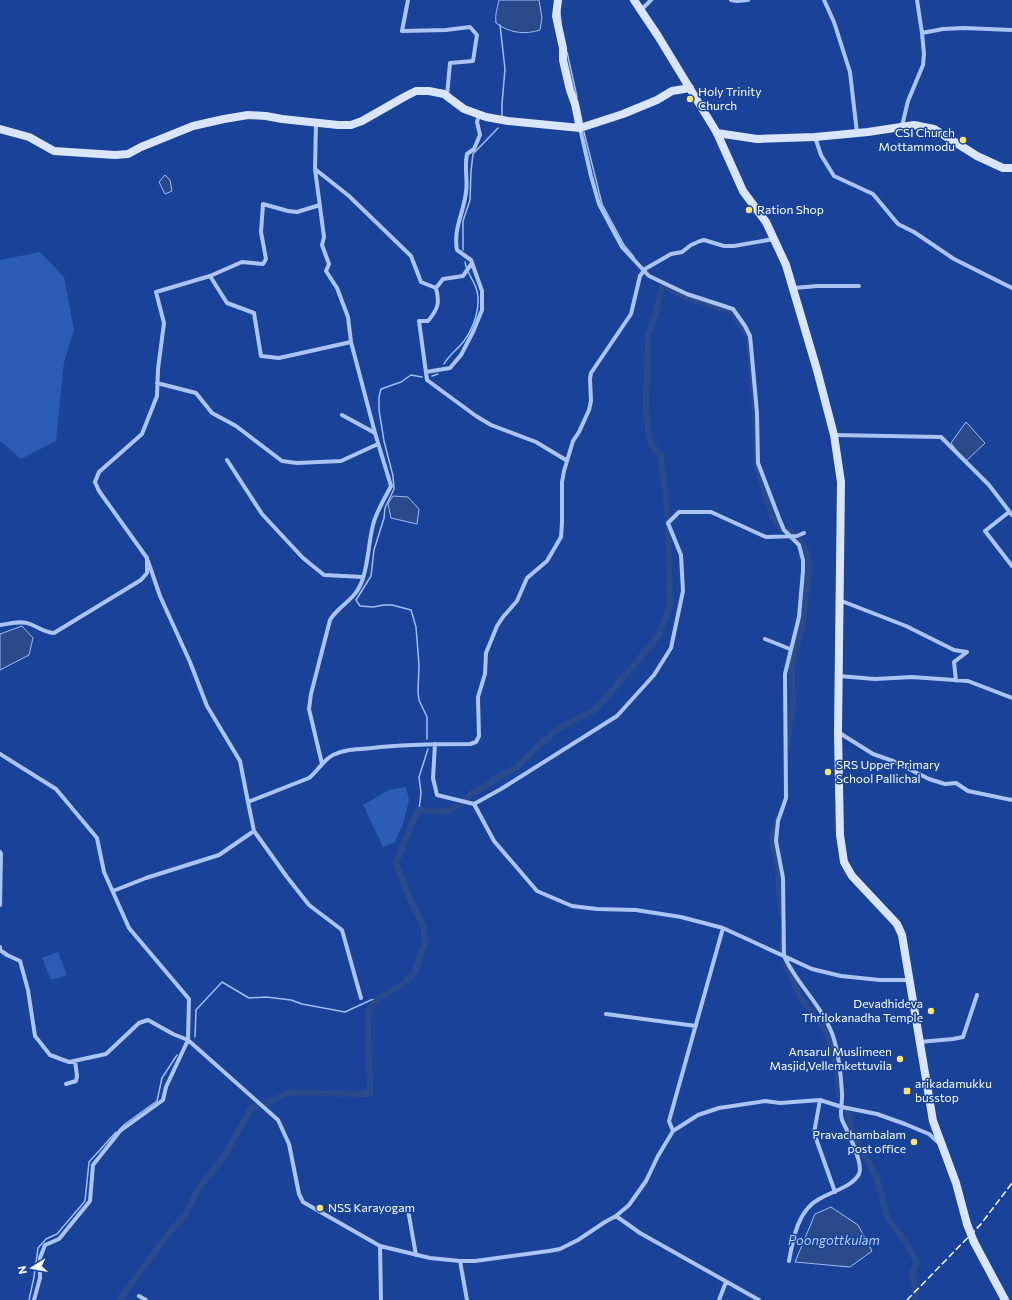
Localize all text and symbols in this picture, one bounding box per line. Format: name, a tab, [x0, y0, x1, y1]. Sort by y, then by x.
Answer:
place label: Holy Trinity Church	[698, 84, 761, 112]
marker: Holy Trinity Church	[685, 94, 695, 104]
place label: CSI Church Mottammodu	[879, 125, 955, 153]
marker: CSI Church Mottammodu	[958, 135, 968, 145]
place label: Ration Shop	[757, 202, 824, 216]
marker: Ration Shop	[744, 205, 754, 215]
place label: SRS Upper Primary School Pallichal	[836, 757, 940, 785]
marker: SRS Upper Primary School Pallichal	[823, 767, 833, 777]
place label: Devadhideva Thrilokanadha Temple	[802, 996, 923, 1024]
marker: Devadhideva Thrilokanadha Temple	[926, 1006, 936, 1016]
place label: Ansarul Muslimeen Masjid,Vellemkettuvila	[770, 1044, 892, 1072]
marker: Ansarul Muslimeen Masjid,Vellemkettuvila	[895, 1054, 905, 1064]
place label: arikadamukku busstop	[915, 1076, 992, 1104]
marker: arikadamukku busstop	[902, 1086, 912, 1096]
place label: Pravachambalam post office	[813, 1127, 906, 1155]
marker: Pravachambalam post office	[909, 1137, 919, 1147]
place label: NSS Karayogam	[328, 1200, 415, 1214]
marker: NSS Karayogam	[315, 1203, 325, 1213]
water label: Poongottkulam	[788, 1232, 880, 1248]
north arrow	[12, 1248, 52, 1288]
text: N	[15, 1265, 29, 1275]

